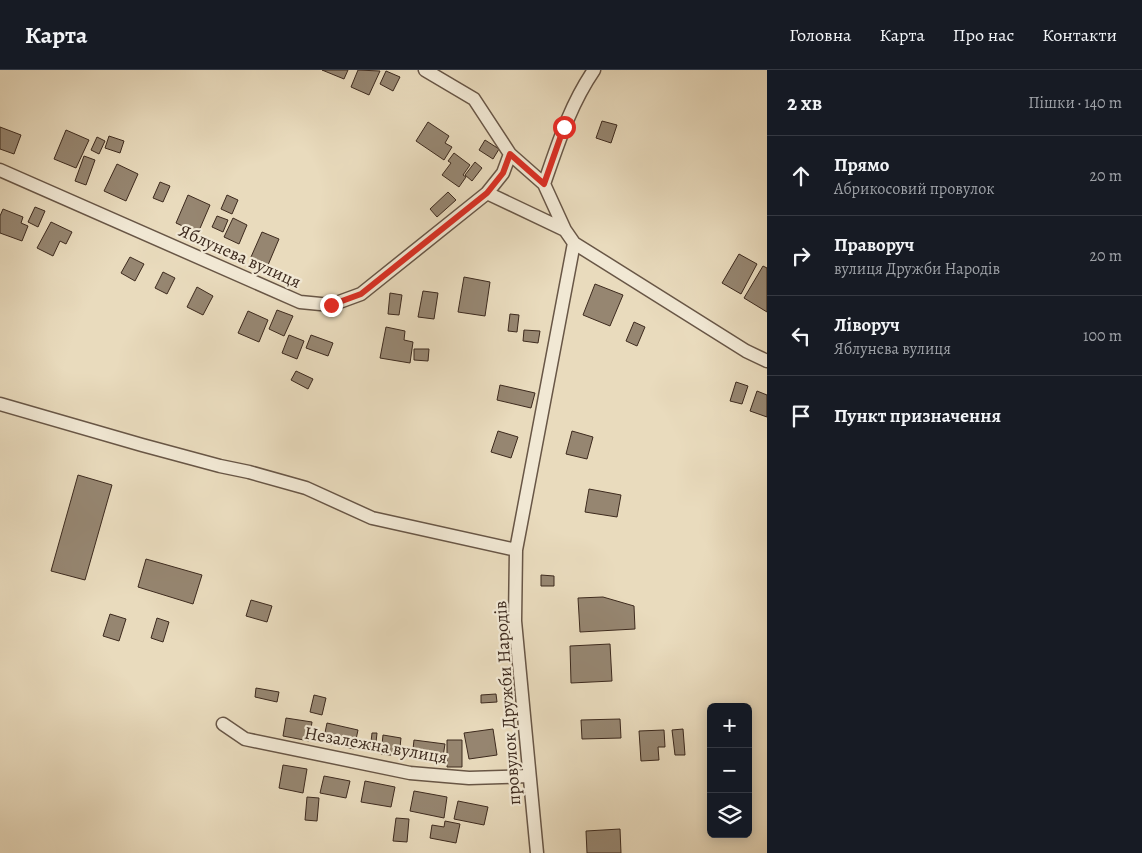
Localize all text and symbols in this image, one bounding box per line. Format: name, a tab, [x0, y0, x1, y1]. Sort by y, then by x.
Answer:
text: Карта	[25, 19, 87, 51]
text: Головна	[789, 23, 851, 47]
text: Карта	[879, 23, 925, 47]
text: Про нас	[953, 23, 1014, 47]
text: Контакти	[1042, 23, 1117, 47]
text: 2 хв	[787, 89, 822, 117]
text: Пішки · 140 m	[1028, 92, 1122, 114]
route start	[553, 116, 576, 139]
text: Прямо	[834, 152, 889, 178]
icon: ahead	[787, 162, 815, 190]
text: 20 m	[1089, 165, 1122, 187]
text: Абрикосовий провулок	[834, 178, 995, 200]
street label: Яблунева вулиця	[175, 218, 305, 294]
text: Праворуч	[834, 232, 914, 258]
icon: right	[787, 242, 815, 270]
text: 20 m	[1089, 245, 1122, 267]
text: вулиця Дружби Народів	[834, 258, 1000, 280]
route end	[320, 294, 343, 317]
text: Ліворуч	[834, 312, 900, 338]
icon: left	[787, 322, 815, 350]
text: 100 m	[1083, 325, 1122, 347]
text: Яблунева вулиця	[834, 338, 951, 360]
icon: arrive	[787, 402, 815, 430]
text: Пункт призначення	[834, 403, 1001, 429]
street label: провулок Дружби Народів	[488, 600, 526, 806]
map controls	[707, 703, 752, 838]
button: +	[707, 703, 752, 748]
street label: Незалежна вулиця	[303, 721, 449, 769]
button: −	[707, 748, 752, 793]
button: layers	[707, 793, 752, 838]

